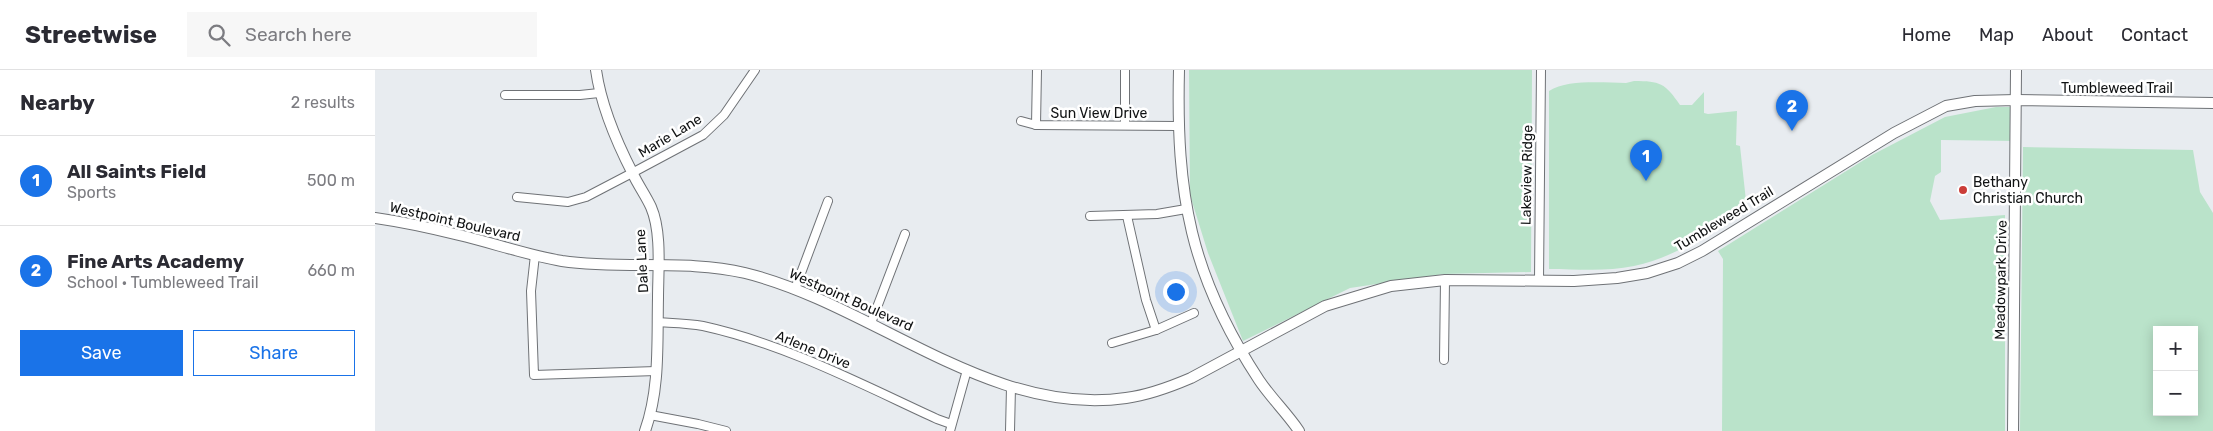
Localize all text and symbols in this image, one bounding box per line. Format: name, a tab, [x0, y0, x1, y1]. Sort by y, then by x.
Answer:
search box	[187, 12, 537, 57]
text: Streetwise	[25, 21, 157, 49]
icon: search	[205, 21, 233, 49]
text: Search here	[245, 23, 352, 46]
text: Home	[1902, 24, 1951, 46]
text: Map	[1979, 24, 2014, 46]
text: About	[2042, 24, 2093, 46]
text: Contact	[2121, 24, 2188, 46]
street label: Tumbleweed Trail	[2061, 80, 2173, 97]
text: Nearby	[20, 90, 95, 115]
pin: 2	[1776, 90, 1808, 131]
text: 2 results	[291, 93, 355, 112]
street label: Sun View Drive	[1051, 105, 1148, 122]
street label: Marie Lane	[635, 110, 705, 162]
street label: Lakeview Ridge	[1518, 125, 1536, 225]
pin: 1	[1630, 140, 1662, 181]
text: All Saints Field	[67, 160, 206, 183]
text: 1	[32, 171, 40, 190]
text: 500 m	[307, 171, 355, 190]
place label: Bethany Christian Church	[1973, 174, 2083, 207]
text: Sports	[67, 183, 116, 202]
street label: Tumbleweed Trail	[1672, 183, 1776, 255]
marker: Bethany Christian Church	[1957, 184, 1969, 196]
street label: Westpoint Boulevard	[388, 199, 522, 245]
street label: Meadowpark Drive	[1991, 220, 2011, 340]
street label: Dale Lane	[632, 228, 652, 293]
text: Fine Arts Academy	[67, 250, 244, 273]
text: 2	[31, 261, 41, 280]
text: 660 m	[307, 261, 355, 280]
street label: Westpoint Boulevard	[786, 265, 916, 335]
text: School · Tumbleweed Trail	[67, 273, 259, 292]
your location	[1163, 279, 1189, 305]
map controls	[2153, 326, 2198, 416]
button: +	[2153, 326, 2198, 371]
street label: Arlene Drive	[773, 327, 853, 373]
button: Save	[20, 330, 183, 376]
button: Share	[193, 330, 355, 376]
button: −	[2153, 371, 2198, 416]

